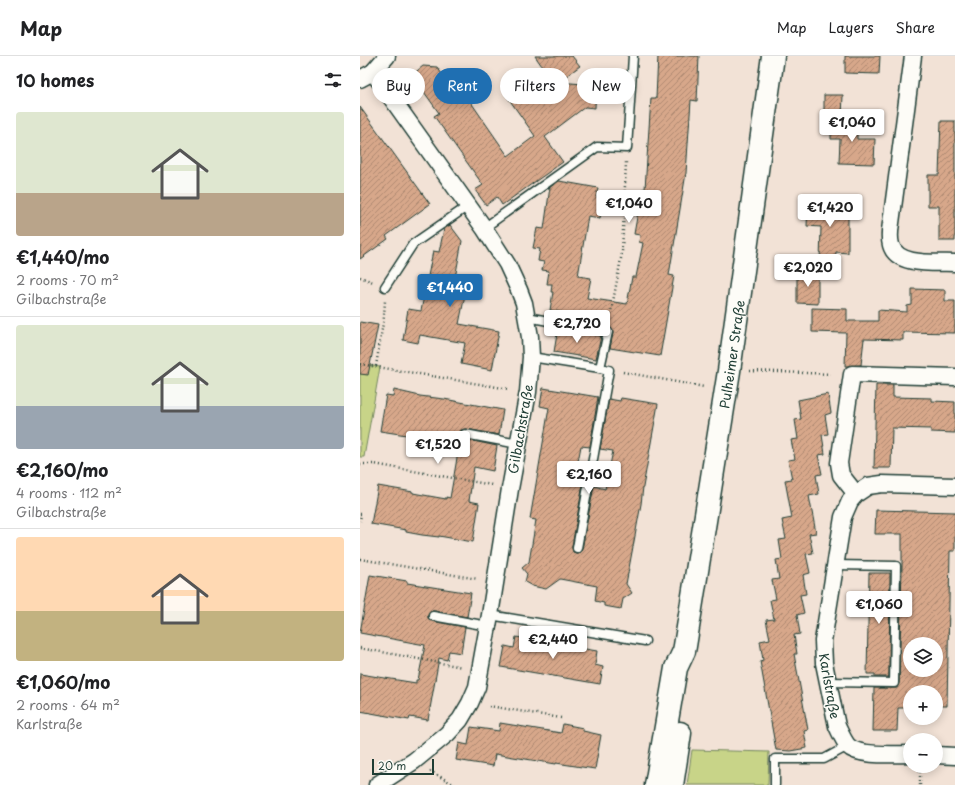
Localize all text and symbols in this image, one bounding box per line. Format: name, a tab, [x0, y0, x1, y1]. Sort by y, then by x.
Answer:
text: Map	[20, 14, 62, 42]
text: Map	[777, 17, 807, 38]
text: Layers	[829, 17, 874, 38]
text: Share	[896, 17, 935, 38]
text: 10 homes	[16, 67, 94, 93]
chip: Buy	[372, 68, 425, 104]
chip: Rent	[433, 68, 492, 104]
chip: Filters	[500, 68, 569, 104]
chip: New	[577, 68, 635, 104]
icon: filters	[322, 69, 344, 91]
pin: €1,040	[819, 109, 885, 143]
text: €1,040	[828, 112, 876, 131]
icon: home	[144, 138, 216, 210]
pin: €1,040	[596, 190, 662, 224]
text: €1,040	[605, 193, 653, 212]
pin: €1,420	[797, 194, 863, 228]
text: €1,420	[807, 197, 853, 216]
text: €1,440/mo	[16, 244, 109, 270]
pin: €2,020	[775, 254, 841, 288]
text: €2,020	[783, 257, 833, 276]
text: 2 rooms · 70 m²	[16, 270, 119, 289]
pin: €1,440	[417, 274, 483, 308]
text: €1,440	[427, 277, 473, 296]
text: Gilbachstraße	[16, 289, 106, 308]
street label: Pulheimer Straße	[714, 299, 748, 410]
pin: €2,720	[544, 310, 610, 344]
text: €2,720	[553, 313, 601, 332]
icon: home	[144, 351, 216, 423]
street label: Gilbachstraße	[503, 383, 537, 475]
pin: €1,520	[405, 431, 471, 465]
text: €1,520	[415, 434, 461, 453]
text: €2,160/mo	[16, 457, 108, 483]
pin: €2,160	[556, 461, 622, 495]
text: €2,160	[566, 464, 612, 483]
text: 4 rooms · 112 m²	[16, 483, 122, 502]
text: Gilbachstraße	[16, 502, 106, 521]
icon: home	[144, 563, 216, 635]
pin: €1,060	[846, 591, 912, 625]
text: €1,060	[855, 594, 903, 613]
pin: €2,440	[520, 626, 586, 660]
text: €2,440	[528, 629, 578, 648]
map controls	[903, 637, 943, 773]
button: layers	[903, 637, 943, 677]
street label: Karlstraße	[815, 652, 845, 720]
text: €1,060/mo	[16, 669, 110, 695]
button: +	[903, 685, 943, 725]
text: 2 rooms · 64 m²	[16, 695, 120, 714]
text: Karlstraße	[16, 714, 82, 733]
button: −	[903, 733, 943, 773]
scale bar	[372, 757, 434, 776]
text: 20 m	[378, 757, 406, 774]

